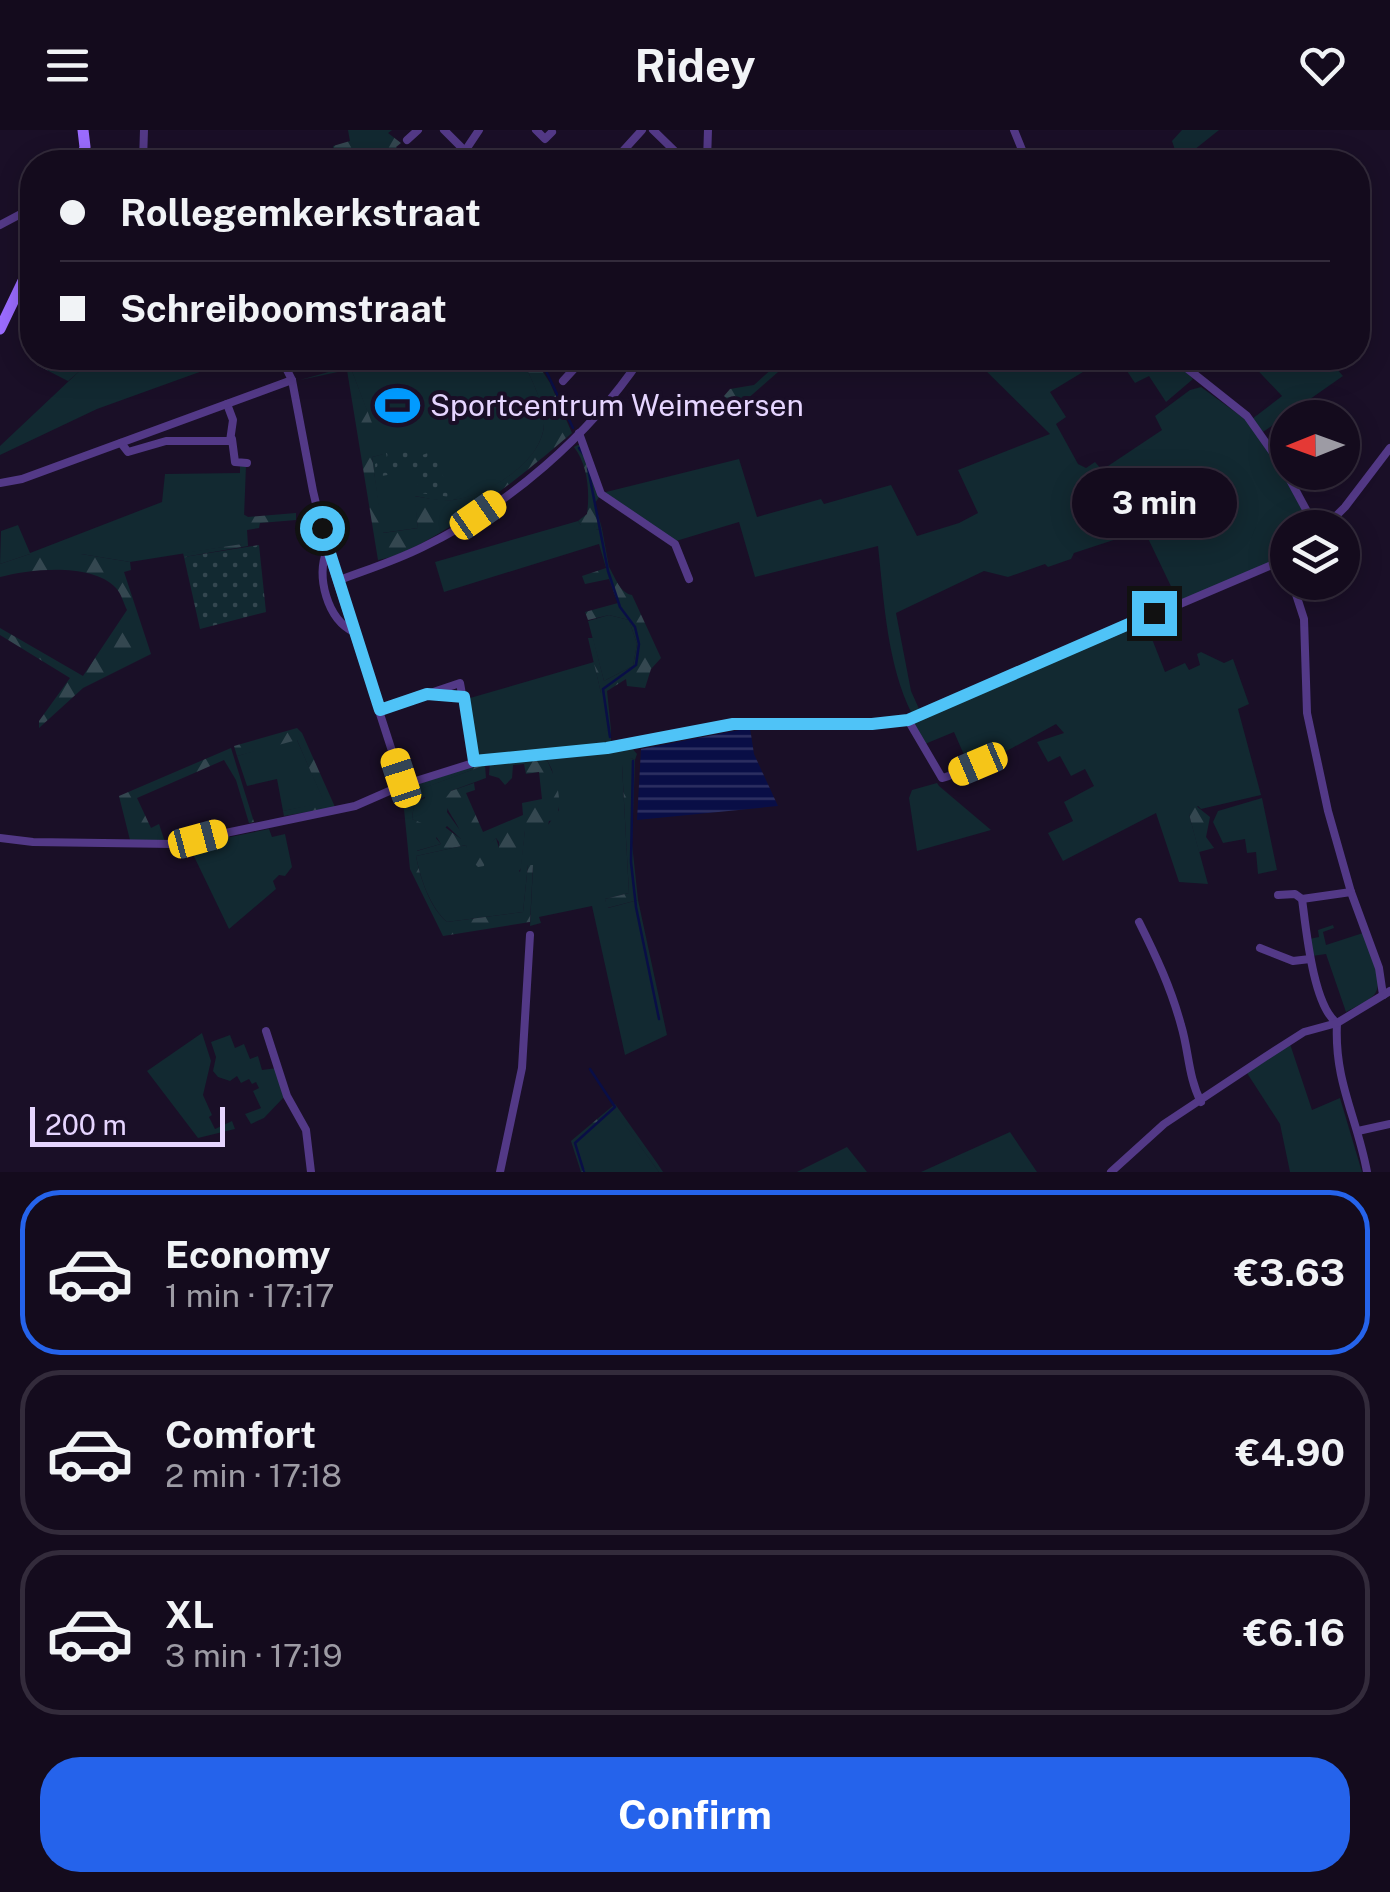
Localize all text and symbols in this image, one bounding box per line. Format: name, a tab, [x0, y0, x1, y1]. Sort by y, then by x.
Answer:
icon: menu	[40, 38, 95, 93]
icon: heart	[1295, 38, 1350, 93]
text: Ridey	[634, 39, 756, 92]
text: Rollegemkerkstraat	[120, 190, 481, 235]
text: Schreiboomstraat	[120, 286, 447, 331]
sports icon: Sportcentrum Weimeersen	[373, 381, 421, 429]
place label: Sportcentrum Weimeersen	[430, 387, 804, 423]
north arrow	[1270, 400, 1360, 490]
map controls	[1270, 400, 1360, 600]
callout: 3 min	[1072, 468, 1236, 538]
text: 3 min	[1112, 484, 1197, 521]
car	[445, 486, 511, 544]
route start	[300, 506, 345, 551]
button: layers	[1270, 510, 1360, 600]
route end	[1132, 591, 1177, 636]
car	[945, 738, 1011, 790]
car	[377, 745, 425, 811]
car	[165, 817, 231, 861]
scale bar	[30, 1102, 225, 1146]
text: 200 m	[45, 1108, 127, 1141]
icon: car	[45, 1228, 135, 1318]
text: Economy	[165, 1232, 331, 1277]
text: €3.63	[1234, 1250, 1345, 1295]
text: 1 min · 17:17	[165, 1277, 334, 1314]
icon: car	[45, 1408, 135, 1498]
text: Comfort	[165, 1412, 316, 1457]
text: €4.90	[1236, 1430, 1345, 1475]
text: 2 min · 17:18	[165, 1457, 342, 1494]
icon: car	[45, 1588, 135, 1678]
text: XL	[165, 1592, 214, 1637]
text: €6.16	[1244, 1610, 1345, 1655]
text: 3 min · 17:19	[165, 1637, 342, 1674]
button: Confirm	[40, 1757, 1350, 1872]

